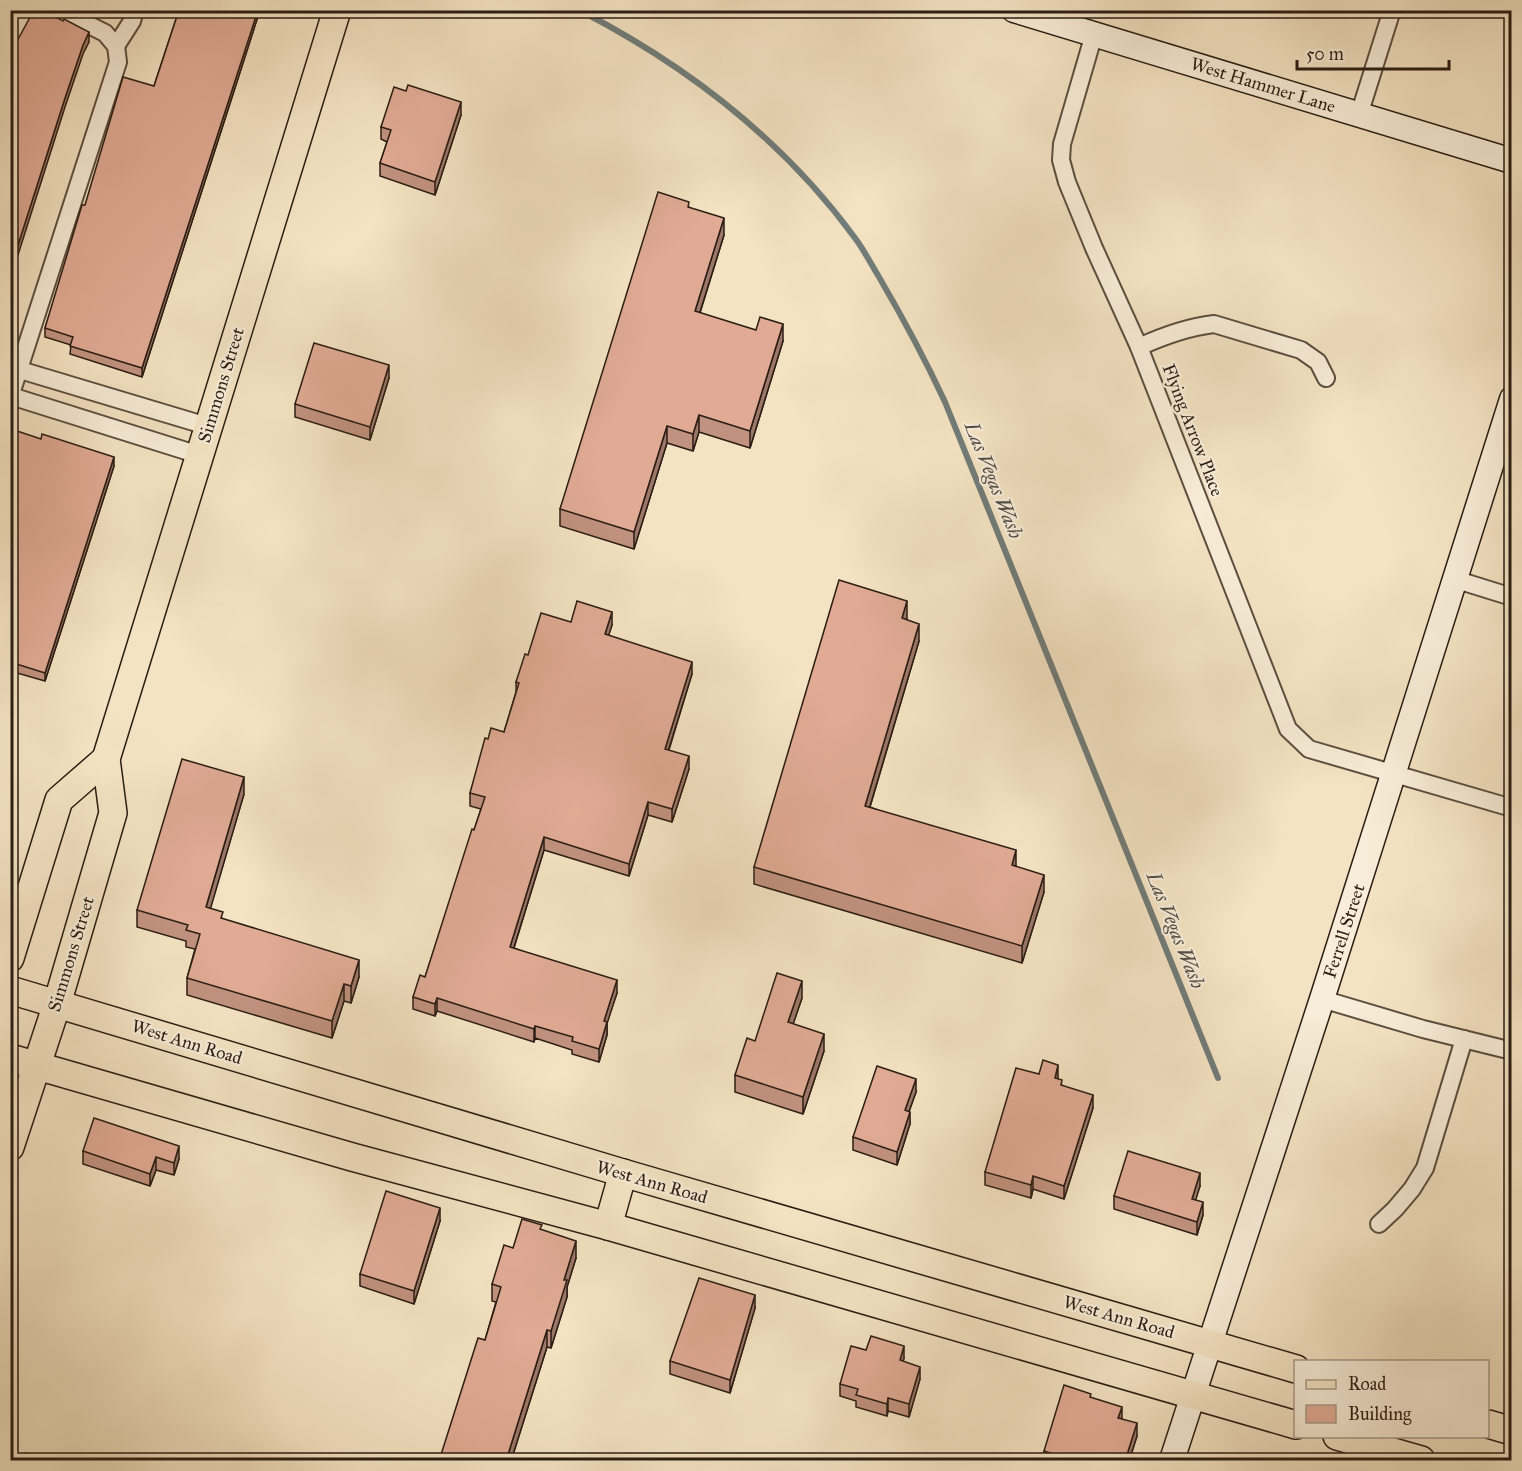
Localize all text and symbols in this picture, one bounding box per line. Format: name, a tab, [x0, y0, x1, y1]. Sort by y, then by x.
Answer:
scale bar	[1297, 33, 1448, 71]
text: 50 m	[1306, 43, 1344, 65]
street label: West Hammer Lane	[1188, 53, 1338, 117]
street label: Simmons Street	[193, 324, 249, 445]
street label: Flying Arrow Place	[1157, 361, 1228, 500]
water label: Las Vegas Wash	[959, 417, 1028, 542]
water label: Las Vegas Wash	[1141, 867, 1210, 992]
street label: Ferrell Street	[1318, 880, 1370, 981]
street label: Simmons Street	[43, 893, 99, 1014]
street label: West Ann Road	[129, 1015, 245, 1069]
street label: West Ann Road	[594, 1156, 710, 1208]
street label: West Ann Road	[1061, 1291, 1177, 1343]
legend	[1294, 1360, 1489, 1438]
text: Road	[1348, 1373, 1386, 1395]
text: Building	[1348, 1403, 1412, 1426]

